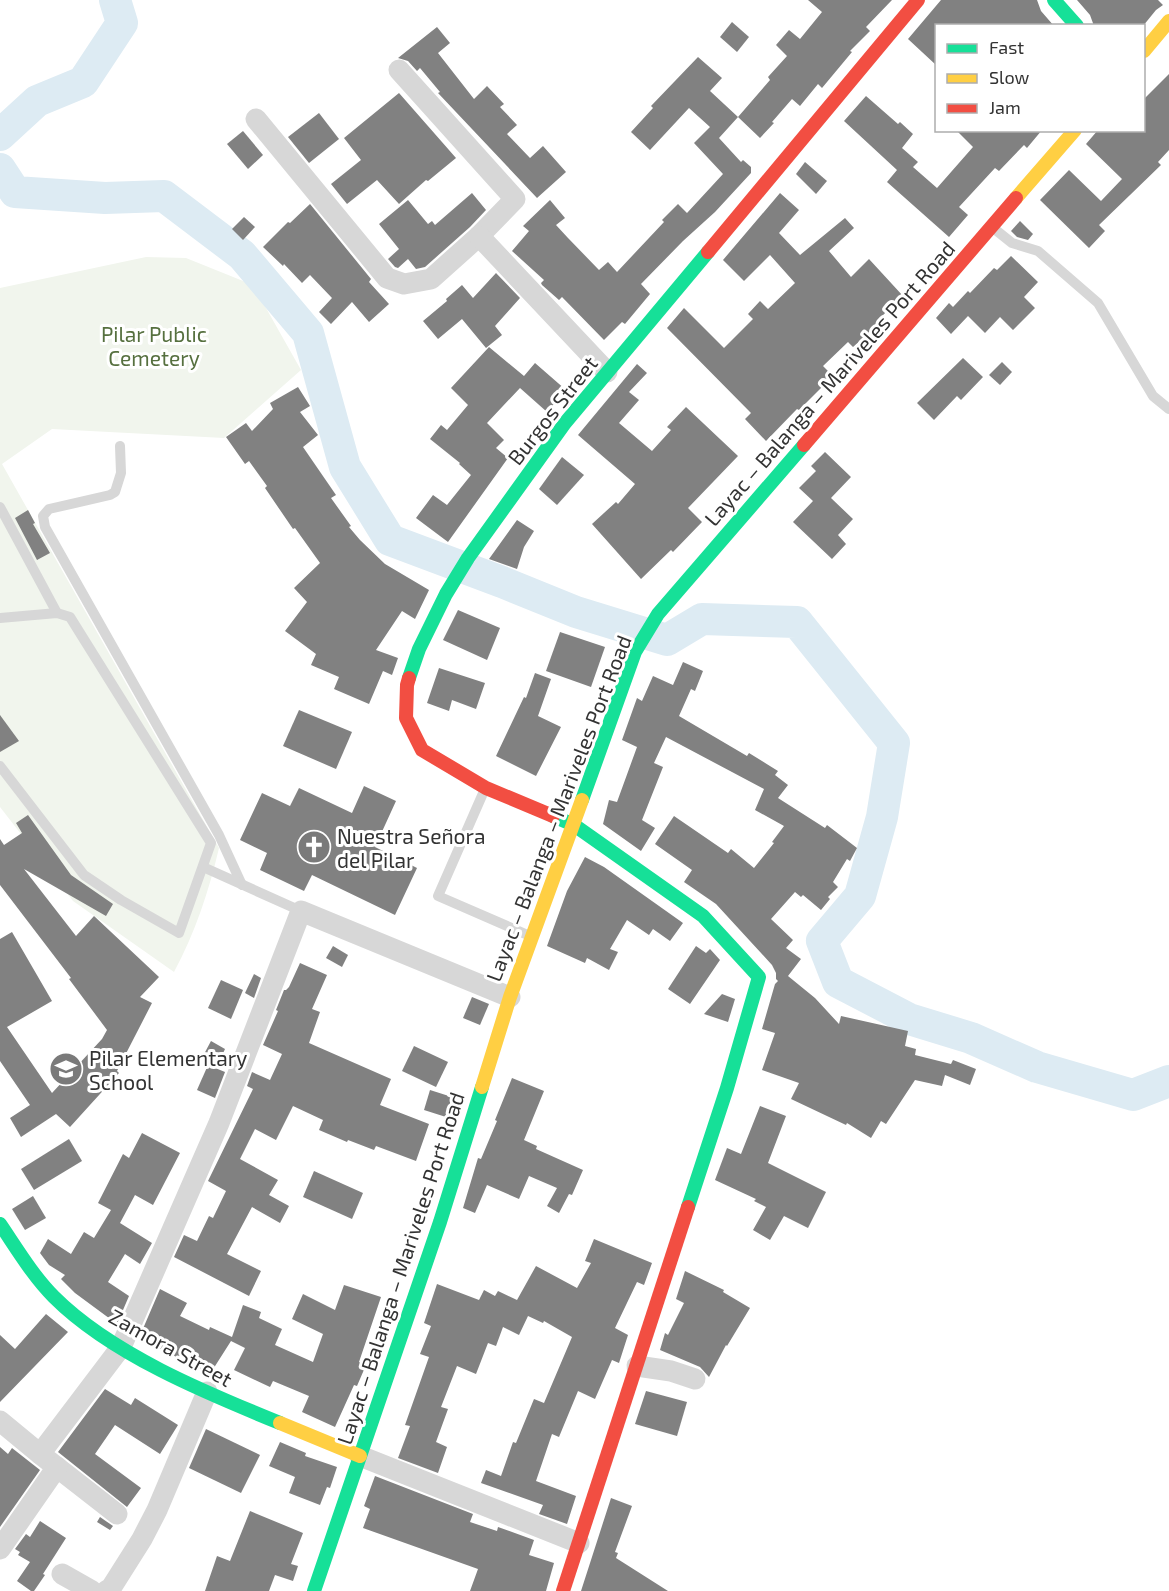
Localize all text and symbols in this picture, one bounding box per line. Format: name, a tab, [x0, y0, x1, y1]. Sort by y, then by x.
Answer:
legend	[935, 24, 1145, 132]
text: Fast	[989, 36, 1024, 58]
text: Slow	[989, 66, 1030, 88]
text: Jam	[989, 96, 1021, 118]
street label: Layac – Balanga – Mariveles Port Road	[699, 236, 959, 530]
park label: Pilar Public Cemetery	[101, 321, 207, 370]
street label: Burgos Street	[502, 351, 602, 469]
street label: Layac – Balanga – Mariveles Port Road	[480, 631, 636, 985]
place label: Nuestra Señora del Pilar	[337, 823, 486, 872]
church icon: Nuestra Señora del Pilar	[296, 829, 332, 865]
place label: Pilar Elementary School	[89, 1045, 247, 1094]
school or university icon: Pilar Elementary School	[48, 1051, 84, 1087]
street label: Layac – Balanga – Mariveles Port Road	[331, 1089, 469, 1447]
street label: Zamora Street	[105, 1303, 237, 1391]

